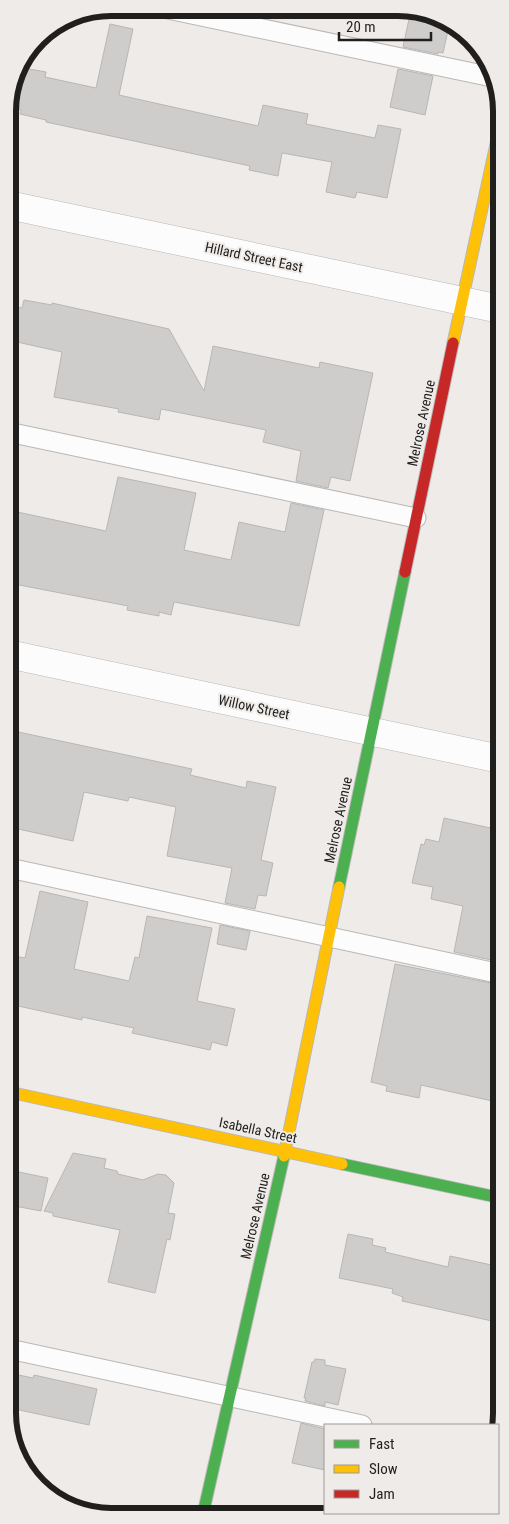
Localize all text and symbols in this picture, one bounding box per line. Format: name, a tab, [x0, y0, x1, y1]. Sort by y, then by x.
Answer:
scale bar	[339, 10, 432, 42]
text: 20 m	[346, 18, 376, 36]
street label: Hillard Street East	[204, 239, 304, 275]
street label: Melrose Avenue	[404, 378, 438, 468]
street label: Willow Street	[217, 692, 291, 722]
street label: Melrose Avenue	[321, 775, 355, 865]
street label: Isabella Street	[218, 1114, 298, 1146]
street label: Melrose Avenue	[237, 1171, 273, 1261]
legend	[324, 1424, 499, 1514]
text: Fast	[369, 1435, 394, 1453]
text: Slow	[369, 1460, 398, 1478]
text: Jam	[369, 1485, 395, 1503]

